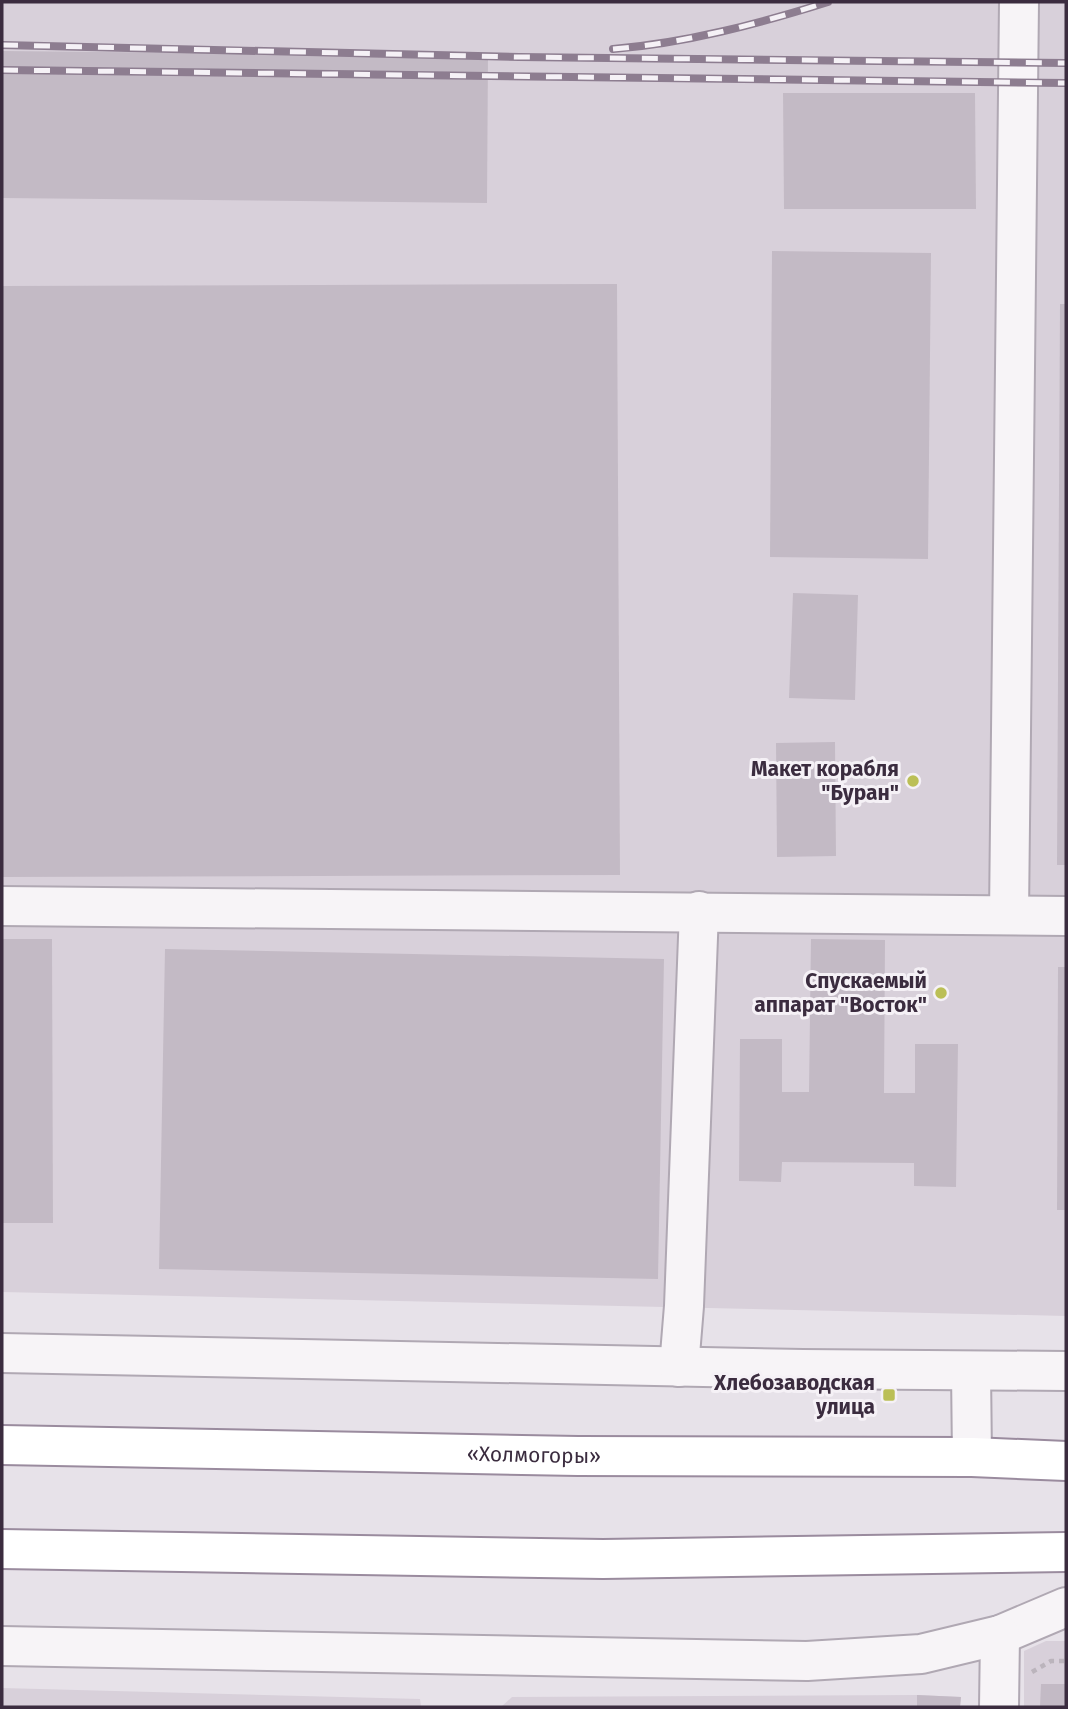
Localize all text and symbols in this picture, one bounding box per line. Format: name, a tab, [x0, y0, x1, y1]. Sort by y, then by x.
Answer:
place label: Макет корабля "Буран"	[751, 756, 899, 806]
marker: Макет корабля "Буран"	[905, 773, 921, 789]
place label: Спускаемый аппарат "Восток"	[754, 968, 927, 1018]
marker: Спускаемый аппарат "Восток"	[933, 985, 949, 1001]
place label: Хлебозаводская улица	[713, 1370, 875, 1420]
marker: Хлебозаводская улица	[881, 1387, 897, 1403]
street label: «Холмогоры»	[467, 1441, 601, 1469]

